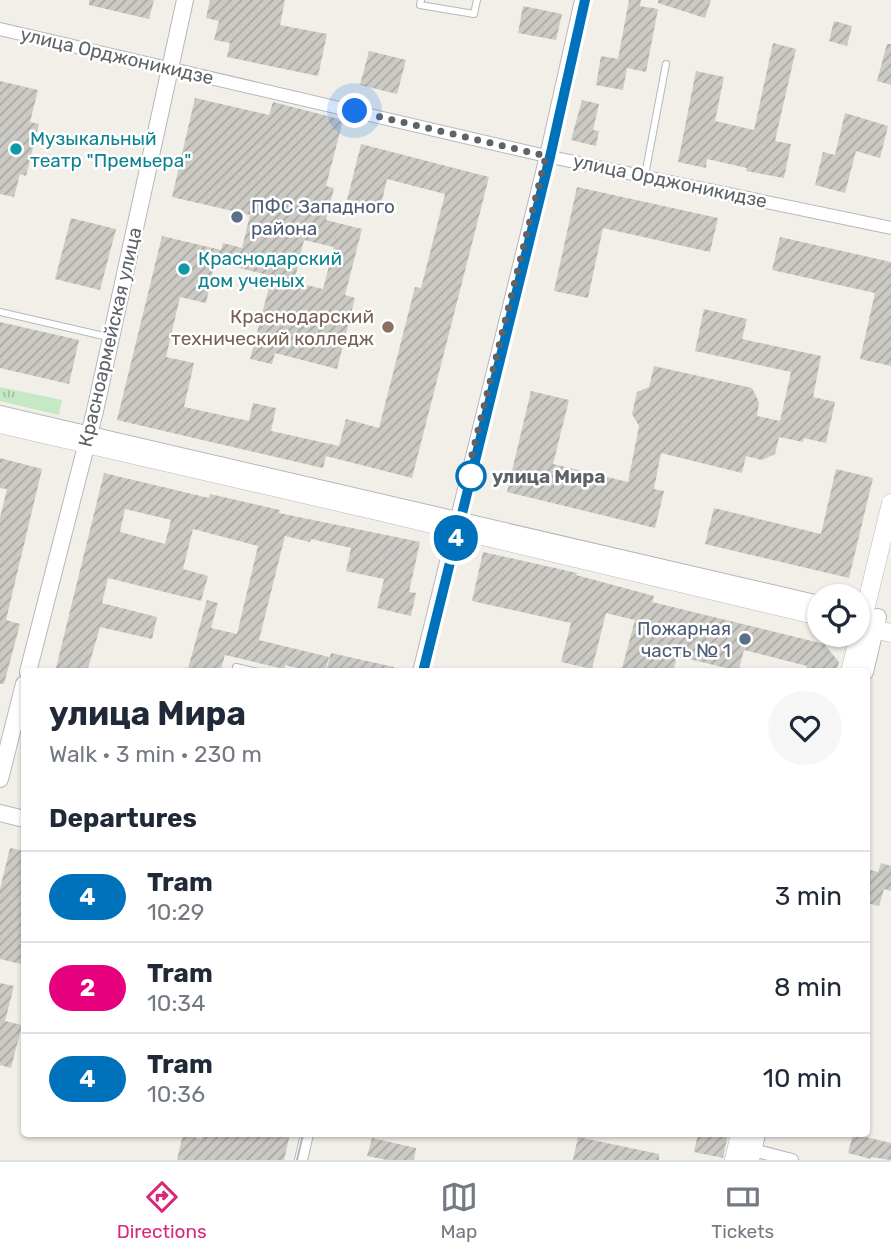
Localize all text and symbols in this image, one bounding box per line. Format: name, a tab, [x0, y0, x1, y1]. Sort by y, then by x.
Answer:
street label: улица Орджоникидзе	[18, 23, 216, 89]
your location	[337, 93, 372, 128]
place label: Музыкальный театр "Премьера"	[30, 127, 191, 172]
marker: Музыкальный театр "Премьера"	[8, 141, 24, 157]
street label: улица Орджоникидзе	[571, 149, 769, 213]
place label: ПФС Западного района	[251, 195, 395, 240]
marker: ПФС Западного района	[229, 209, 245, 225]
street label: Красноармейская улица	[74, 225, 146, 449]
place label: Краснодарский дом ученых	[198, 247, 342, 292]
marker: Краснодарский дом ученых	[176, 261, 192, 277]
place label: Краснодарский технический колледж	[171, 305, 374, 350]
marker: Краснодарский технический колледж	[380, 319, 396, 335]
marker: улица Мира	[456, 461, 486, 491]
place label: улица Мира	[492, 465, 605, 488]
line badge: 4	[433, 515, 479, 561]
text: 4	[448, 524, 464, 552]
map controls	[807, 584, 870, 647]
button: locate	[807, 584, 870, 647]
place label: Пожарная часть № 1	[637, 617, 731, 662]
marker: Пожарная часть № 1	[737, 631, 753, 647]
button: heart	[768, 691, 842, 765]
text: улица Мира	[49, 694, 246, 733]
text: Walk · 3 min · 230 m	[49, 740, 262, 768]
text: Departures	[49, 803, 197, 834]
text: Tram	[147, 867, 213, 898]
text: 3 min	[775, 881, 842, 912]
text: 4	[79, 883, 96, 911]
text: 10:29	[147, 898, 204, 926]
text: Tram	[147, 958, 213, 989]
text: 8 min	[774, 972, 842, 1003]
text: 2	[80, 974, 95, 1002]
text: 10:34	[147, 989, 205, 1017]
text: Tram	[147, 1049, 213, 1080]
text: 10 min	[763, 1063, 842, 1094]
text: 4	[79, 1065, 96, 1093]
text: 10:36	[147, 1080, 205, 1108]
tab: Directions	[117, 1178, 207, 1243]
tab: Map	[440, 1178, 478, 1243]
tab: Tickets	[711, 1178, 774, 1243]

